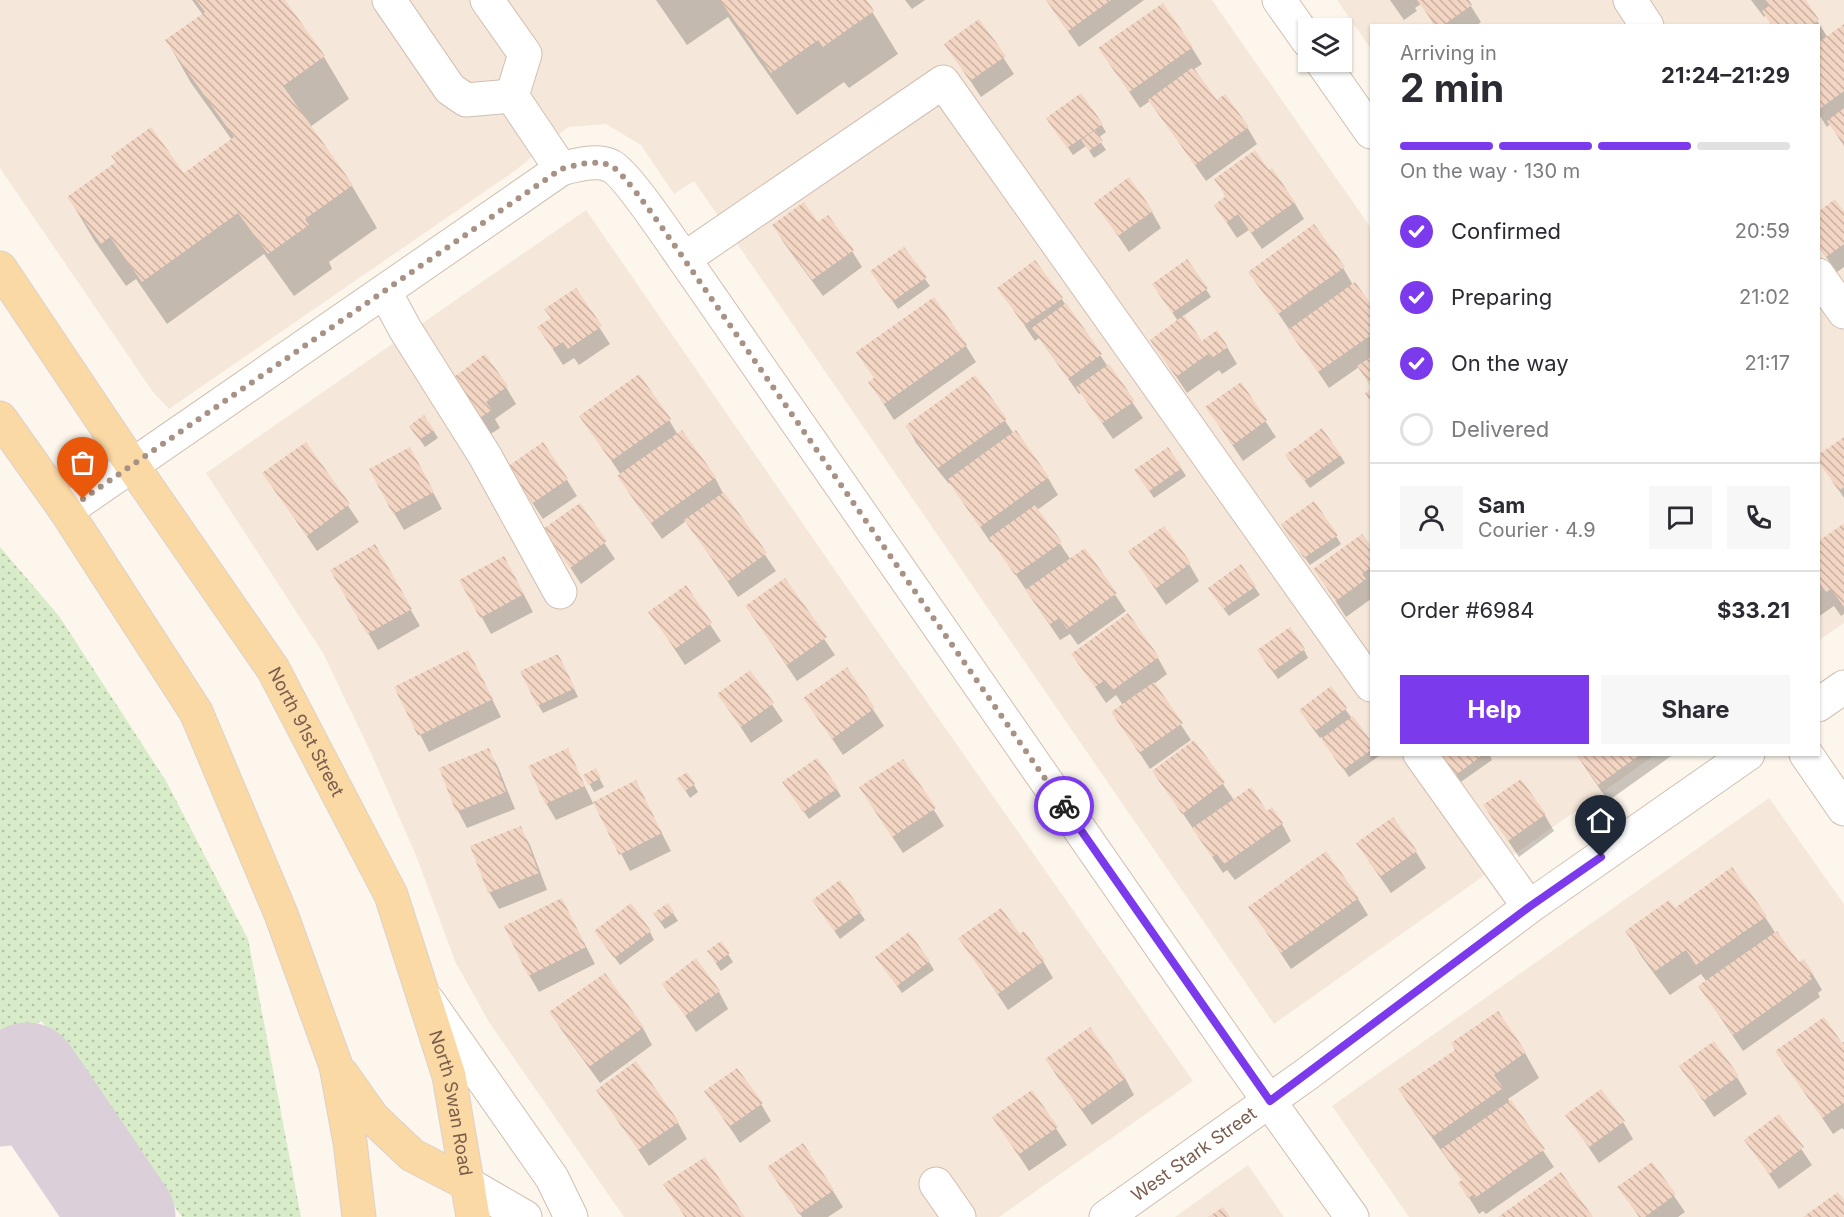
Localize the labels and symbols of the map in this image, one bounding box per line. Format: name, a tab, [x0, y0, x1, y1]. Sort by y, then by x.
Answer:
pin	[57, 437, 108, 499]
street label: North 91st Street	[264, 663, 349, 800]
courier	[1034, 776, 1094, 836]
pin	[1575, 795, 1626, 857]
street label: North Swan Road	[425, 1027, 477, 1177]
street label: West Stark Street	[1127, 1102, 1260, 1206]

